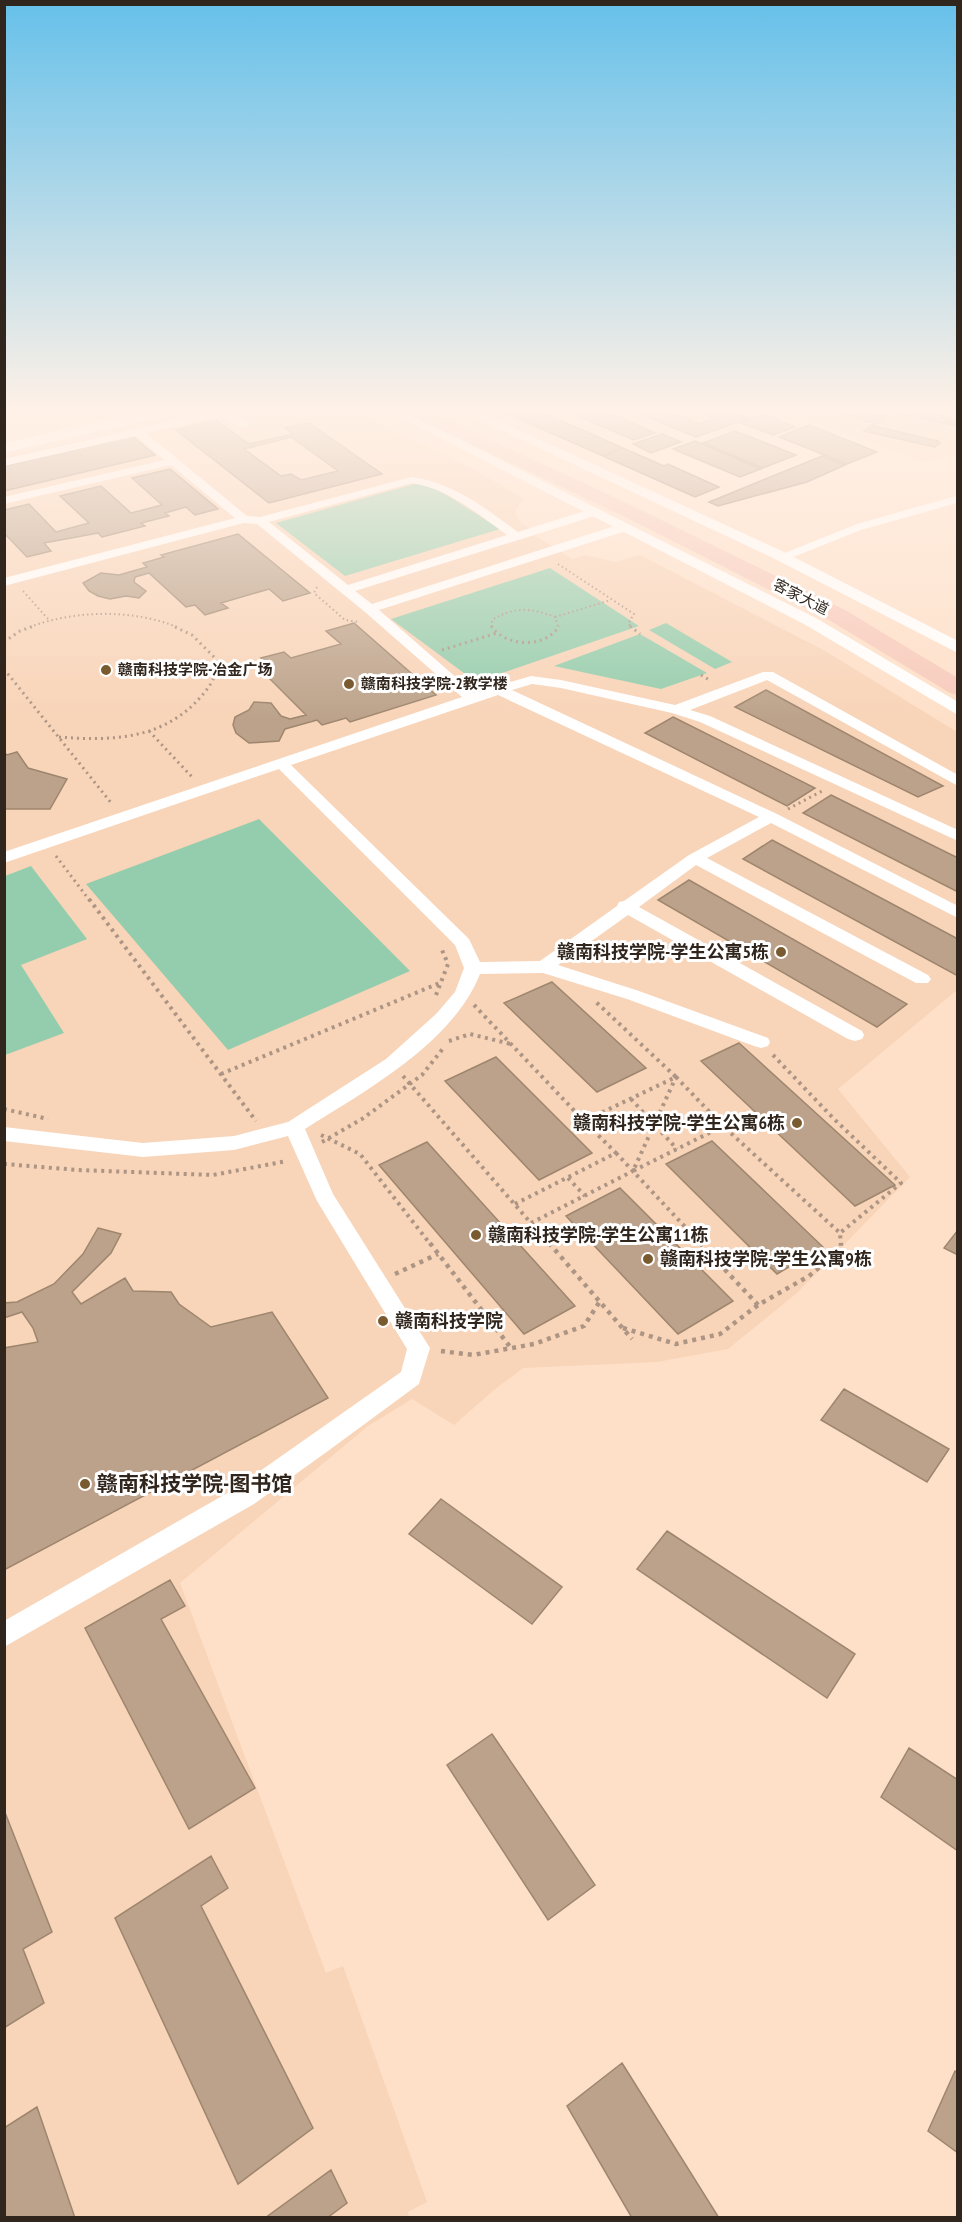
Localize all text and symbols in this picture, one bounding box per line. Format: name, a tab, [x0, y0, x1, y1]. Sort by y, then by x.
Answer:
street label: 客家大道	[770, 574, 832, 619]
place label: 赣南科技学院-冶金广场	[118, 660, 272, 679]
marker: 赣南科技学院-冶金广场	[99, 663, 113, 677]
place label: 赣南科技学院-2教学楼	[361, 674, 508, 693]
marker: 赣南科技学院-2教学楼	[342, 677, 356, 691]
place label: 赣南科技学院-学生公寓5栋	[557, 940, 769, 963]
marker: 赣南科技学院-学生公寓5栋	[774, 945, 788, 959]
place label: 赣南科技学院-学生公寓6栋	[573, 1111, 785, 1134]
marker: 赣南科技学院-学生公寓6栋	[790, 1116, 804, 1130]
place label: 赣南科技学院-学生公寓11栋	[488, 1223, 709, 1246]
marker: 赣南科技学院-学生公寓11栋	[469, 1228, 483, 1242]
place label: 赣南科技学院-学生公寓9栋	[660, 1247, 872, 1270]
marker: 赣南科技学院-学生公寓9栋	[641, 1252, 655, 1266]
place label: 赣南科技学院	[395, 1309, 503, 1332]
marker: 赣南科技学院	[376, 1314, 390, 1328]
place label: 赣南科技学院-图书馆	[97, 1470, 292, 1497]
marker: 赣南科技学院-图书馆	[78, 1477, 92, 1491]

